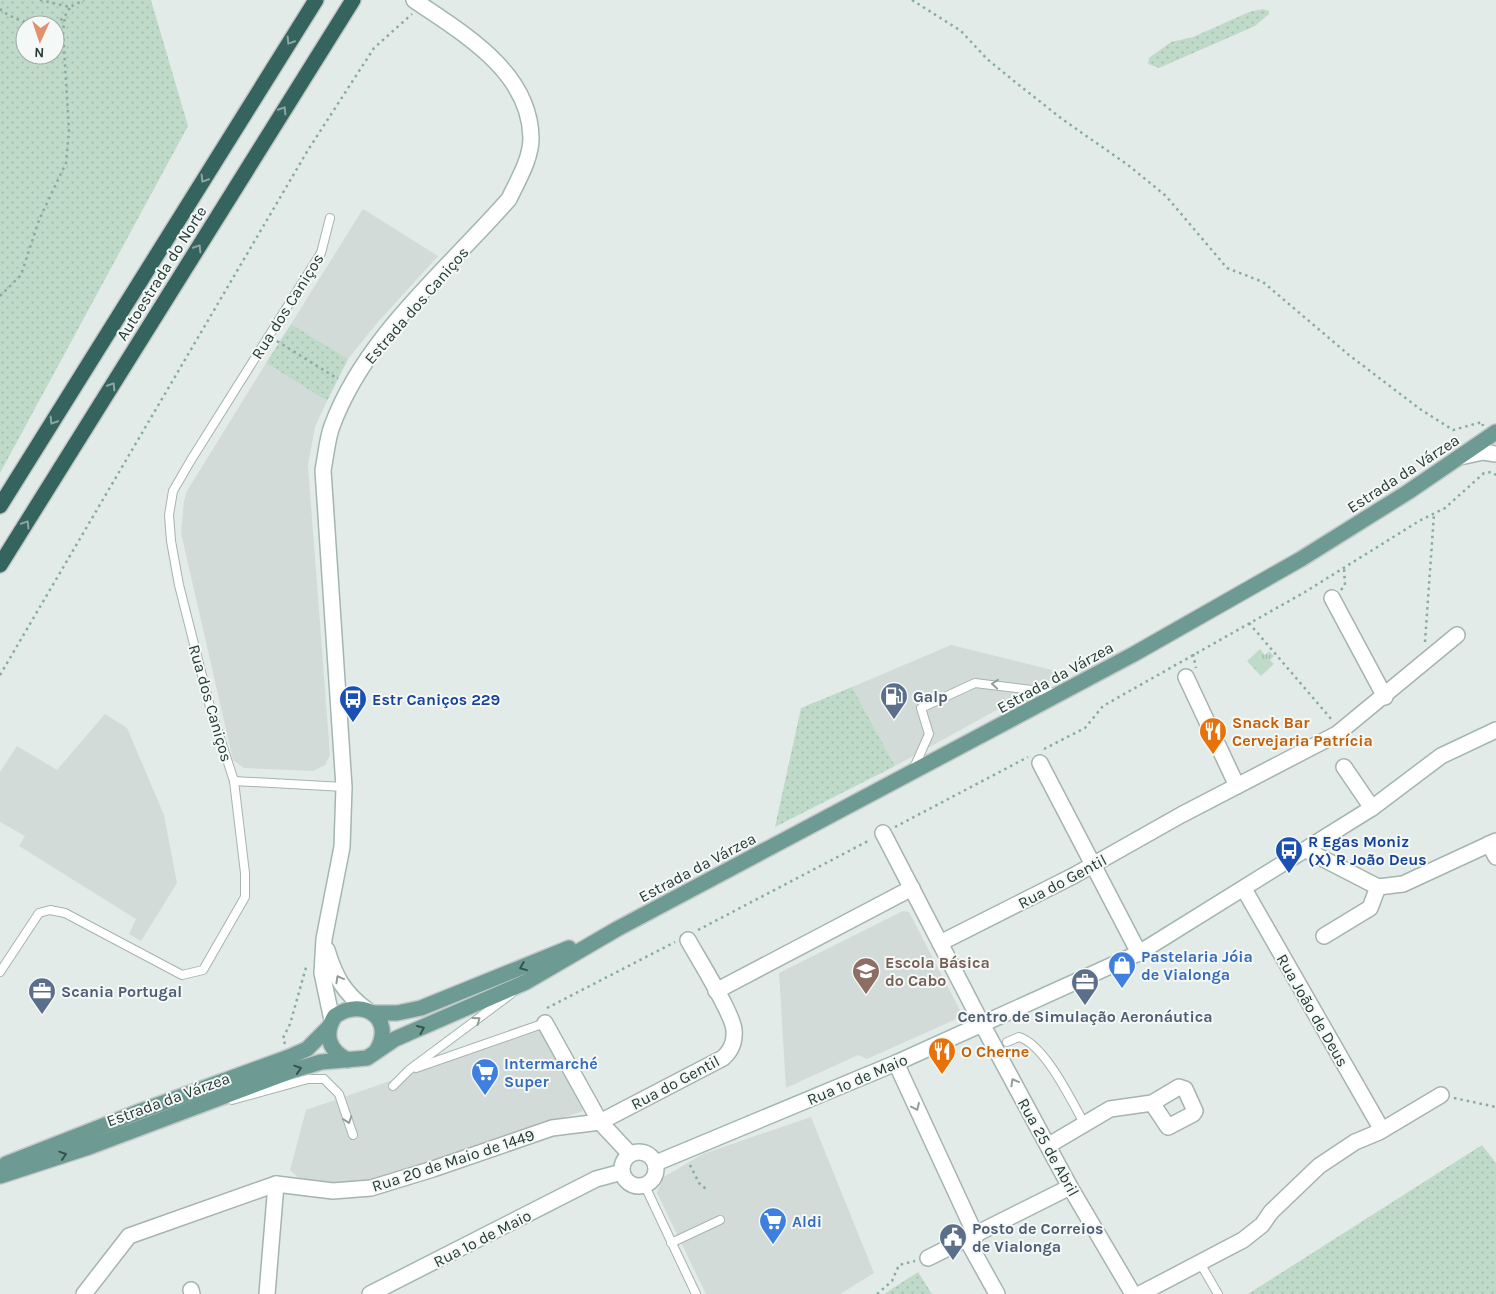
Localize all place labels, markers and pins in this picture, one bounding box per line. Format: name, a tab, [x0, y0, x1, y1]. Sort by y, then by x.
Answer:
fuel station icon: Galp	[879, 681, 909, 720]
bus stop icon: Estr Caniços 229	[338, 684, 368, 723]
place label: Galp	[913, 687, 948, 706]
place label: Estr Caniços 229	[372, 690, 501, 709]
place label: Snack Bar Cervejaria Patrícia	[1232, 713, 1373, 750]
restaurant icon: Snack Bar Cervejaria Patrícia	[1198, 716, 1228, 755]
place label: R Egas Moniz (X) R João Deus	[1308, 832, 1427, 869]
bus stop icon: R Egas Moniz (X) R João Deus	[1274, 835, 1304, 874]
place label: Pastelaria Jóia de Vialonga	[1141, 947, 1253, 984]
shop icon: Pastelaria Jóia de Vialonga	[1107, 950, 1137, 989]
place label: Escola Básica do Cabo	[885, 953, 990, 990]
school or university icon: Escola Básica do Cabo	[851, 956, 881, 995]
office icon: Centro de Simulação Aeronáutica	[1070, 967, 1100, 1006]
office icon: Scania Portugal	[27, 976, 57, 1015]
place label: Scania Portugal	[61, 982, 182, 1001]
place label: Centro de Simulação Aeronáutica	[957, 1007, 1213, 1026]
restaurant icon: O Cherne	[927, 1036, 957, 1075]
place label: O Cherne	[961, 1042, 1029, 1061]
place label: Intermarché Super	[504, 1054, 598, 1091]
supermarket icon: Intermarché Super	[470, 1057, 500, 1096]
supermarket icon: Aldi	[758, 1206, 788, 1245]
place label: Aldi	[792, 1212, 822, 1231]
place label: Posto de Correios de Vialonga	[972, 1219, 1104, 1256]
public building icon: Posto de Correios de Vialonga	[938, 1222, 968, 1261]

